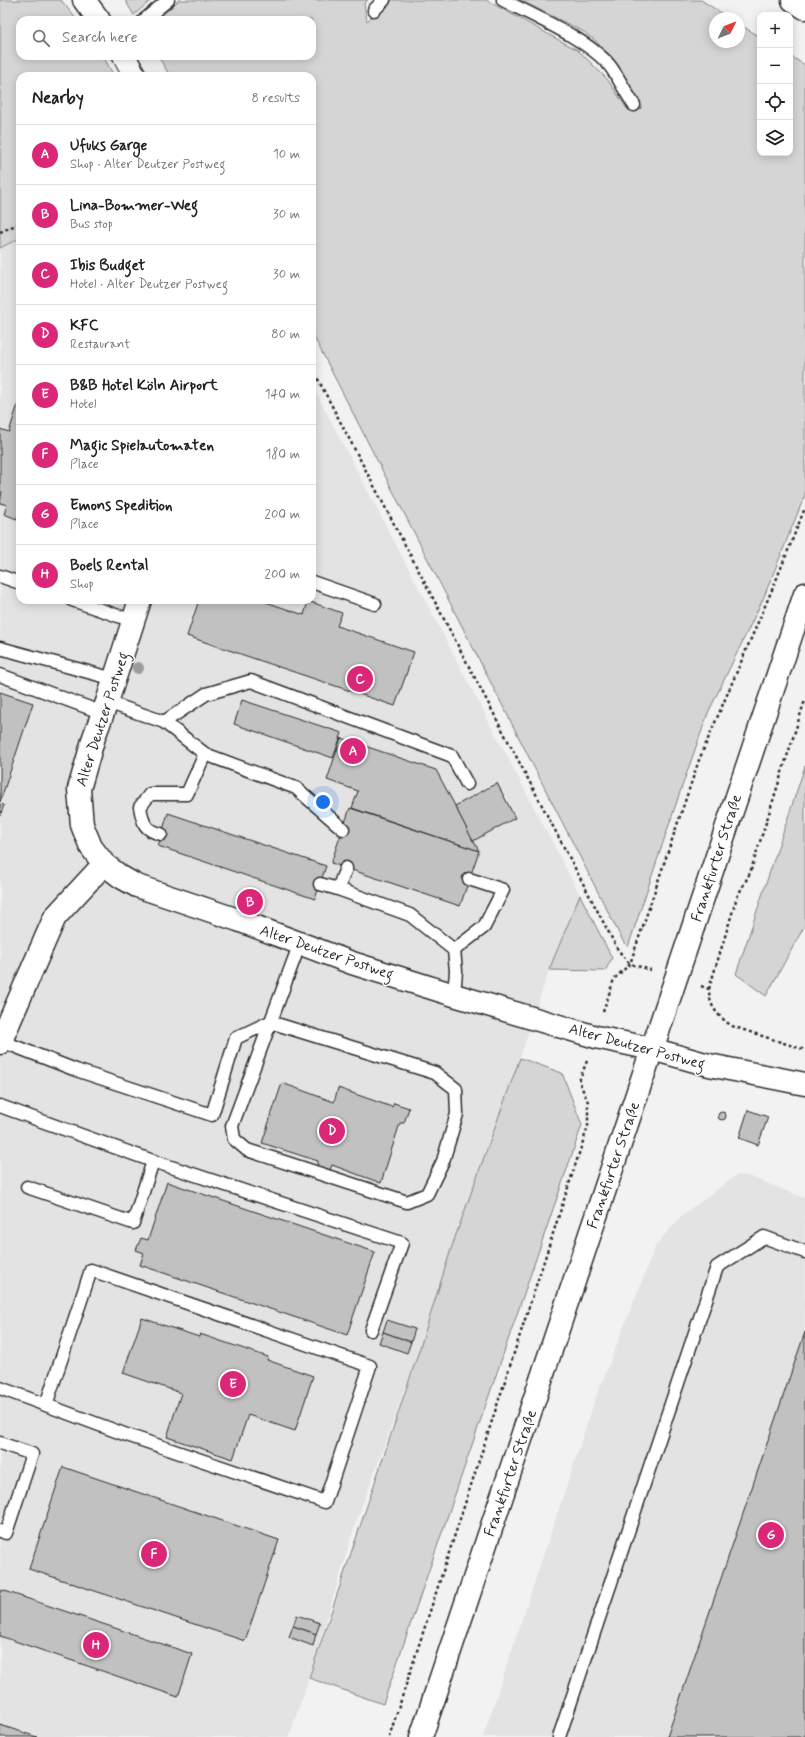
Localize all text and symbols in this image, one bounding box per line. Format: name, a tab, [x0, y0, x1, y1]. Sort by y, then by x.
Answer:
north arrow	[709, 12, 745, 48]
map controls	[757, 12, 793, 156]
button: +	[757, 12, 793, 48]
search box	[16, 16, 316, 60]
icon: search	[30, 27, 52, 49]
text: Search here	[62, 28, 138, 48]
button: −	[757, 48, 793, 84]
button: locate	[757, 84, 793, 120]
text: Nearby	[32, 87, 84, 109]
text: 8 results	[252, 90, 300, 107]
button: layers	[757, 120, 793, 156]
text: Ufuks Garge	[70, 136, 147, 156]
text: A	[41, 146, 49, 163]
text: 10 m	[273, 146, 300, 163]
text: Shop · Alter Deutzer Postweg	[70, 156, 225, 173]
text: Lina-Bommer-Weg	[70, 196, 198, 216]
text: B	[41, 206, 49, 223]
text: 30 m	[273, 206, 300, 223]
text: Bus stop	[70, 216, 113, 233]
text: Ibis Budget	[70, 256, 145, 276]
text: C	[40, 266, 50, 283]
text: 30 m	[273, 266, 300, 283]
text: Hotel · Alter Deutzer Postweg	[70, 276, 228, 293]
text: KFC	[70, 316, 98, 336]
text: D	[41, 326, 49, 343]
text: 80 m	[271, 326, 300, 343]
text: Restaurant	[70, 336, 130, 353]
text: B&B Hotel Köln Airport	[70, 376, 218, 396]
text: E	[41, 386, 49, 403]
text: 140 m	[265, 386, 300, 403]
text: Hotel	[70, 396, 96, 413]
text: Magic Spielautomaten	[70, 436, 214, 456]
text: F	[42, 446, 48, 463]
text: 180 m	[265, 446, 300, 463]
text: Place	[70, 456, 99, 473]
text: Emons Spedition	[70, 496, 172, 516]
text: G	[41, 506, 49, 523]
text: 200 m	[265, 506, 300, 523]
text: Place	[70, 516, 99, 533]
text: Boels Rental	[70, 556, 149, 576]
text: H	[41, 566, 49, 583]
text: 200 m	[265, 566, 300, 583]
text: Shop	[70, 576, 94, 593]
street label: Alter Deutzer Postweg	[72, 650, 135, 789]
pin: C	[347, 664, 373, 694]
pin: A	[340, 736, 366, 766]
your location	[313, 792, 333, 812]
street label: Frankfurter Straße	[687, 792, 747, 925]
pin: B	[237, 887, 263, 917]
street label: Alter Deutzer Postweg	[257, 921, 396, 986]
street label: Alter Deutzer Postweg	[566, 1019, 707, 1076]
street label: Frankfurter Straße	[583, 1099, 645, 1232]
pin: D	[319, 1116, 345, 1146]
pin: E	[220, 1369, 246, 1399]
street label: Frankfurter Straße	[480, 1407, 542, 1540]
pin: G	[758, 1520, 784, 1550]
pin: F	[141, 1539, 167, 1569]
pin: H	[83, 1630, 109, 1660]

